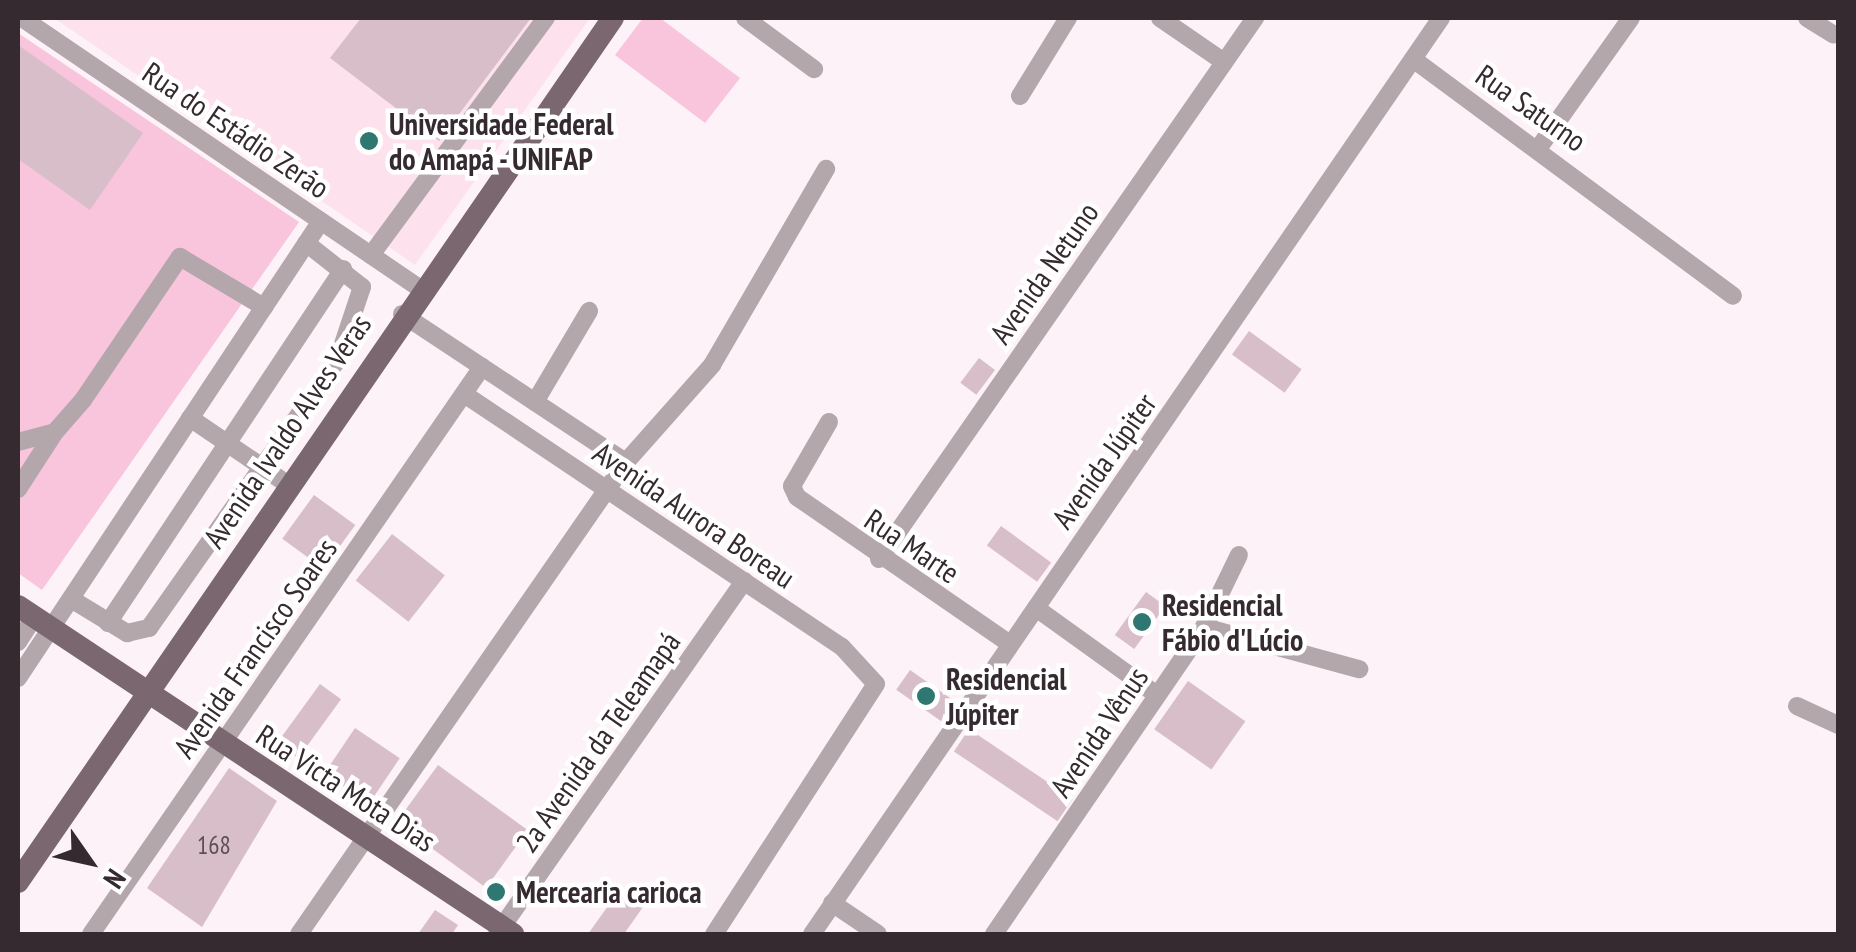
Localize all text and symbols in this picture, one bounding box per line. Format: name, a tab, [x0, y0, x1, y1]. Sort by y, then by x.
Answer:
street label: Rua do Estádio Zerão	[136, 54, 336, 206]
street label: Rua Saturno	[1469, 57, 1593, 159]
place label: Universidade Federal do Amapá - UNIFAP	[389, 106, 613, 176]
marker: Universidade Federal do Amapá - UNIFAP	[358, 130, 380, 152]
street label: Avenida Netuno	[982, 195, 1106, 351]
street label: Avenida Ivaldo Alves Veras	[195, 307, 379, 555]
street label: Avenida Júpiter	[1044, 386, 1164, 536]
street label: Avenida Aurora Boreau	[586, 434, 802, 596]
street label: Rua Marte	[858, 501, 966, 591]
street label: Avenida Francisco Soares	[166, 531, 344, 765]
place label: Residencial Fábio d'Lúcio	[1162, 587, 1303, 658]
marker: Residencial Fábio d'Lúcio	[1131, 611, 1153, 633]
street label: 2a Avenida da Teleamapá	[508, 624, 688, 860]
street label: Avenida Vênus	[1042, 660, 1156, 804]
place label: Residencial Júpiter	[946, 661, 1067, 732]
marker: Residencial Júpiter	[915, 685, 937, 707]
street label: Rua Victa Mota Dias	[250, 717, 442, 859]
north arrow	[40, 812, 140, 912]
house number: 168	[197, 830, 231, 860]
text: N	[96, 862, 135, 896]
place label: Mercearia carioca	[516, 874, 702, 910]
marker: Mercearia carioca	[485, 881, 507, 903]

